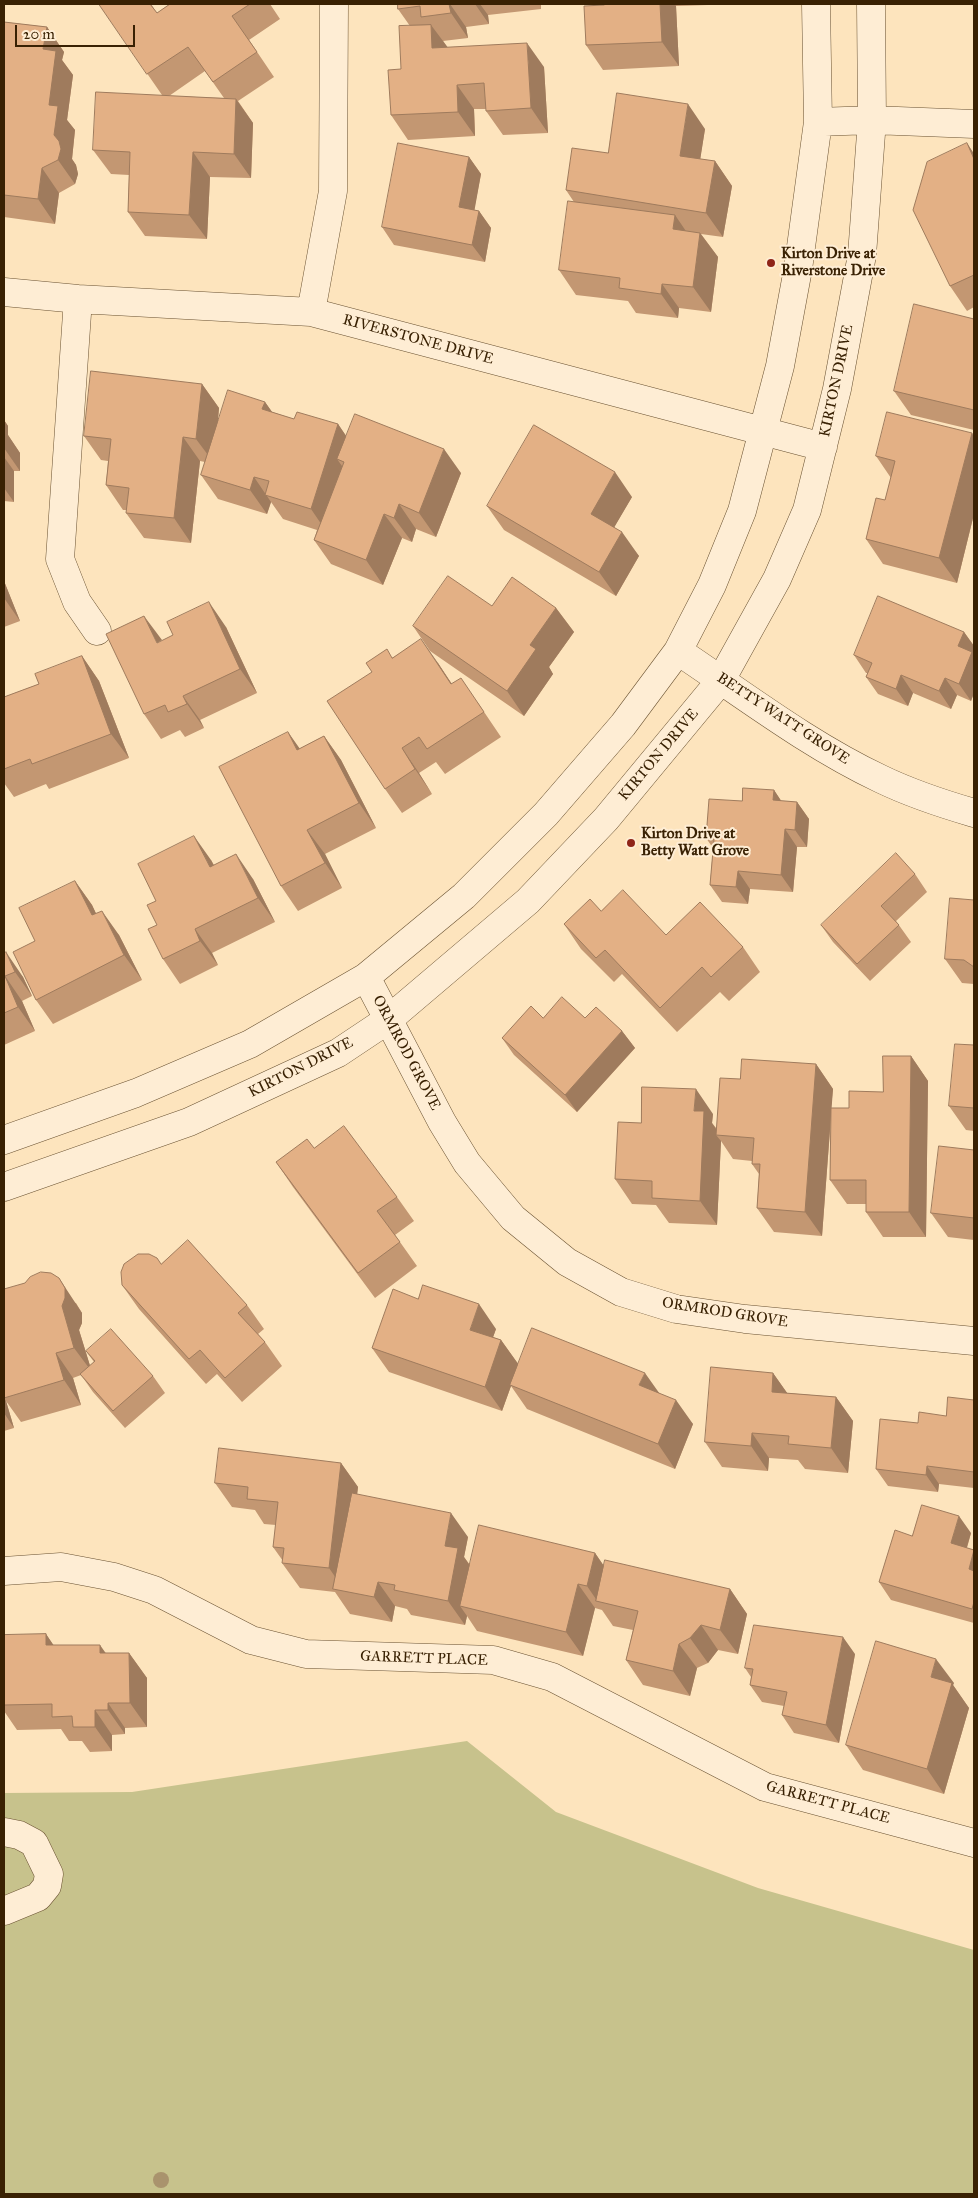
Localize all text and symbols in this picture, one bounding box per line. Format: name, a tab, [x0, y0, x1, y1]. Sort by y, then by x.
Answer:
scale bar	[18, 15, 138, 47]
text: 20 m	[23, 25, 55, 43]
place label: Kirton Drive at Riverstone Drive	[781, 245, 885, 280]
marker: Kirton Drive at Riverstone Drive	[765, 257, 777, 269]
street label: RIVERSTONE DRIVE	[341, 311, 495, 369]
street label: KIRTON DRIVE	[816, 323, 858, 439]
street label: BETTY WATT GROVE	[713, 669, 853, 769]
street label: KIRTON DRIVE	[615, 705, 703, 805]
place label: Kirton Drive at Betty Watt Grove	[641, 825, 749, 860]
marker: Kirton Drive at Betty Watt Grove	[625, 837, 637, 849]
street label: ORMROD GROVE	[368, 993, 444, 1113]
street label: KIRTON DRIVE	[246, 1034, 356, 1102]
street label: ORMROD GROVE	[661, 1294, 789, 1332]
street label: GARRETT PLACE	[360, 1648, 488, 1670]
street label: GARRETT PLACE	[764, 1778, 892, 1828]

